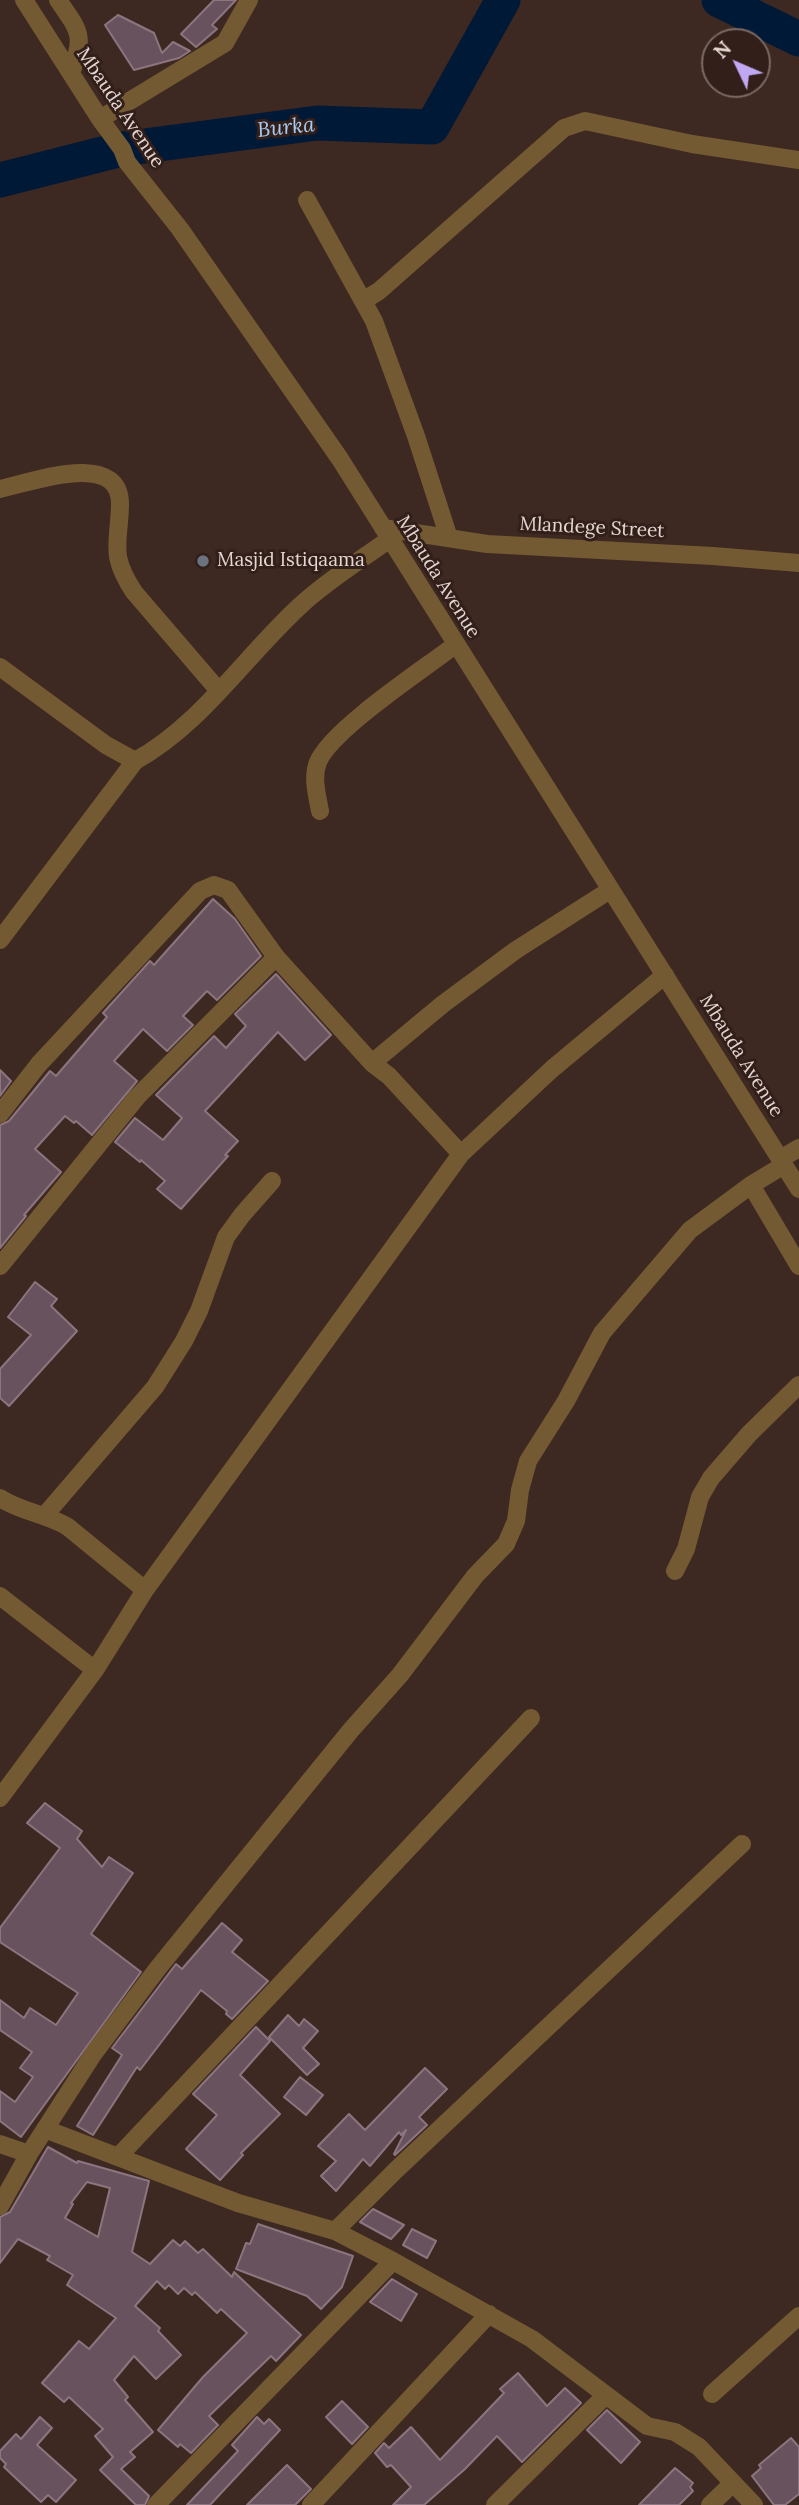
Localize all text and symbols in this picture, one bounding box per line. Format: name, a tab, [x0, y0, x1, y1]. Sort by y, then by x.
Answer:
north arrow	[701, 28, 771, 98]
text: N	[709, 36, 736, 63]
street label: Mbauda Avenue	[71, 44, 169, 172]
water label: Burka	[256, 112, 316, 144]
street label: Mbauda Avenue	[391, 512, 485, 642]
street label: Mlandege Street	[519, 513, 665, 543]
place label: Masjid Istiqaama	[217, 550, 365, 572]
marker: Masjid Istiqaama	[195, 553, 211, 569]
street label: Mbauda Avenue	[694, 991, 788, 1121]

